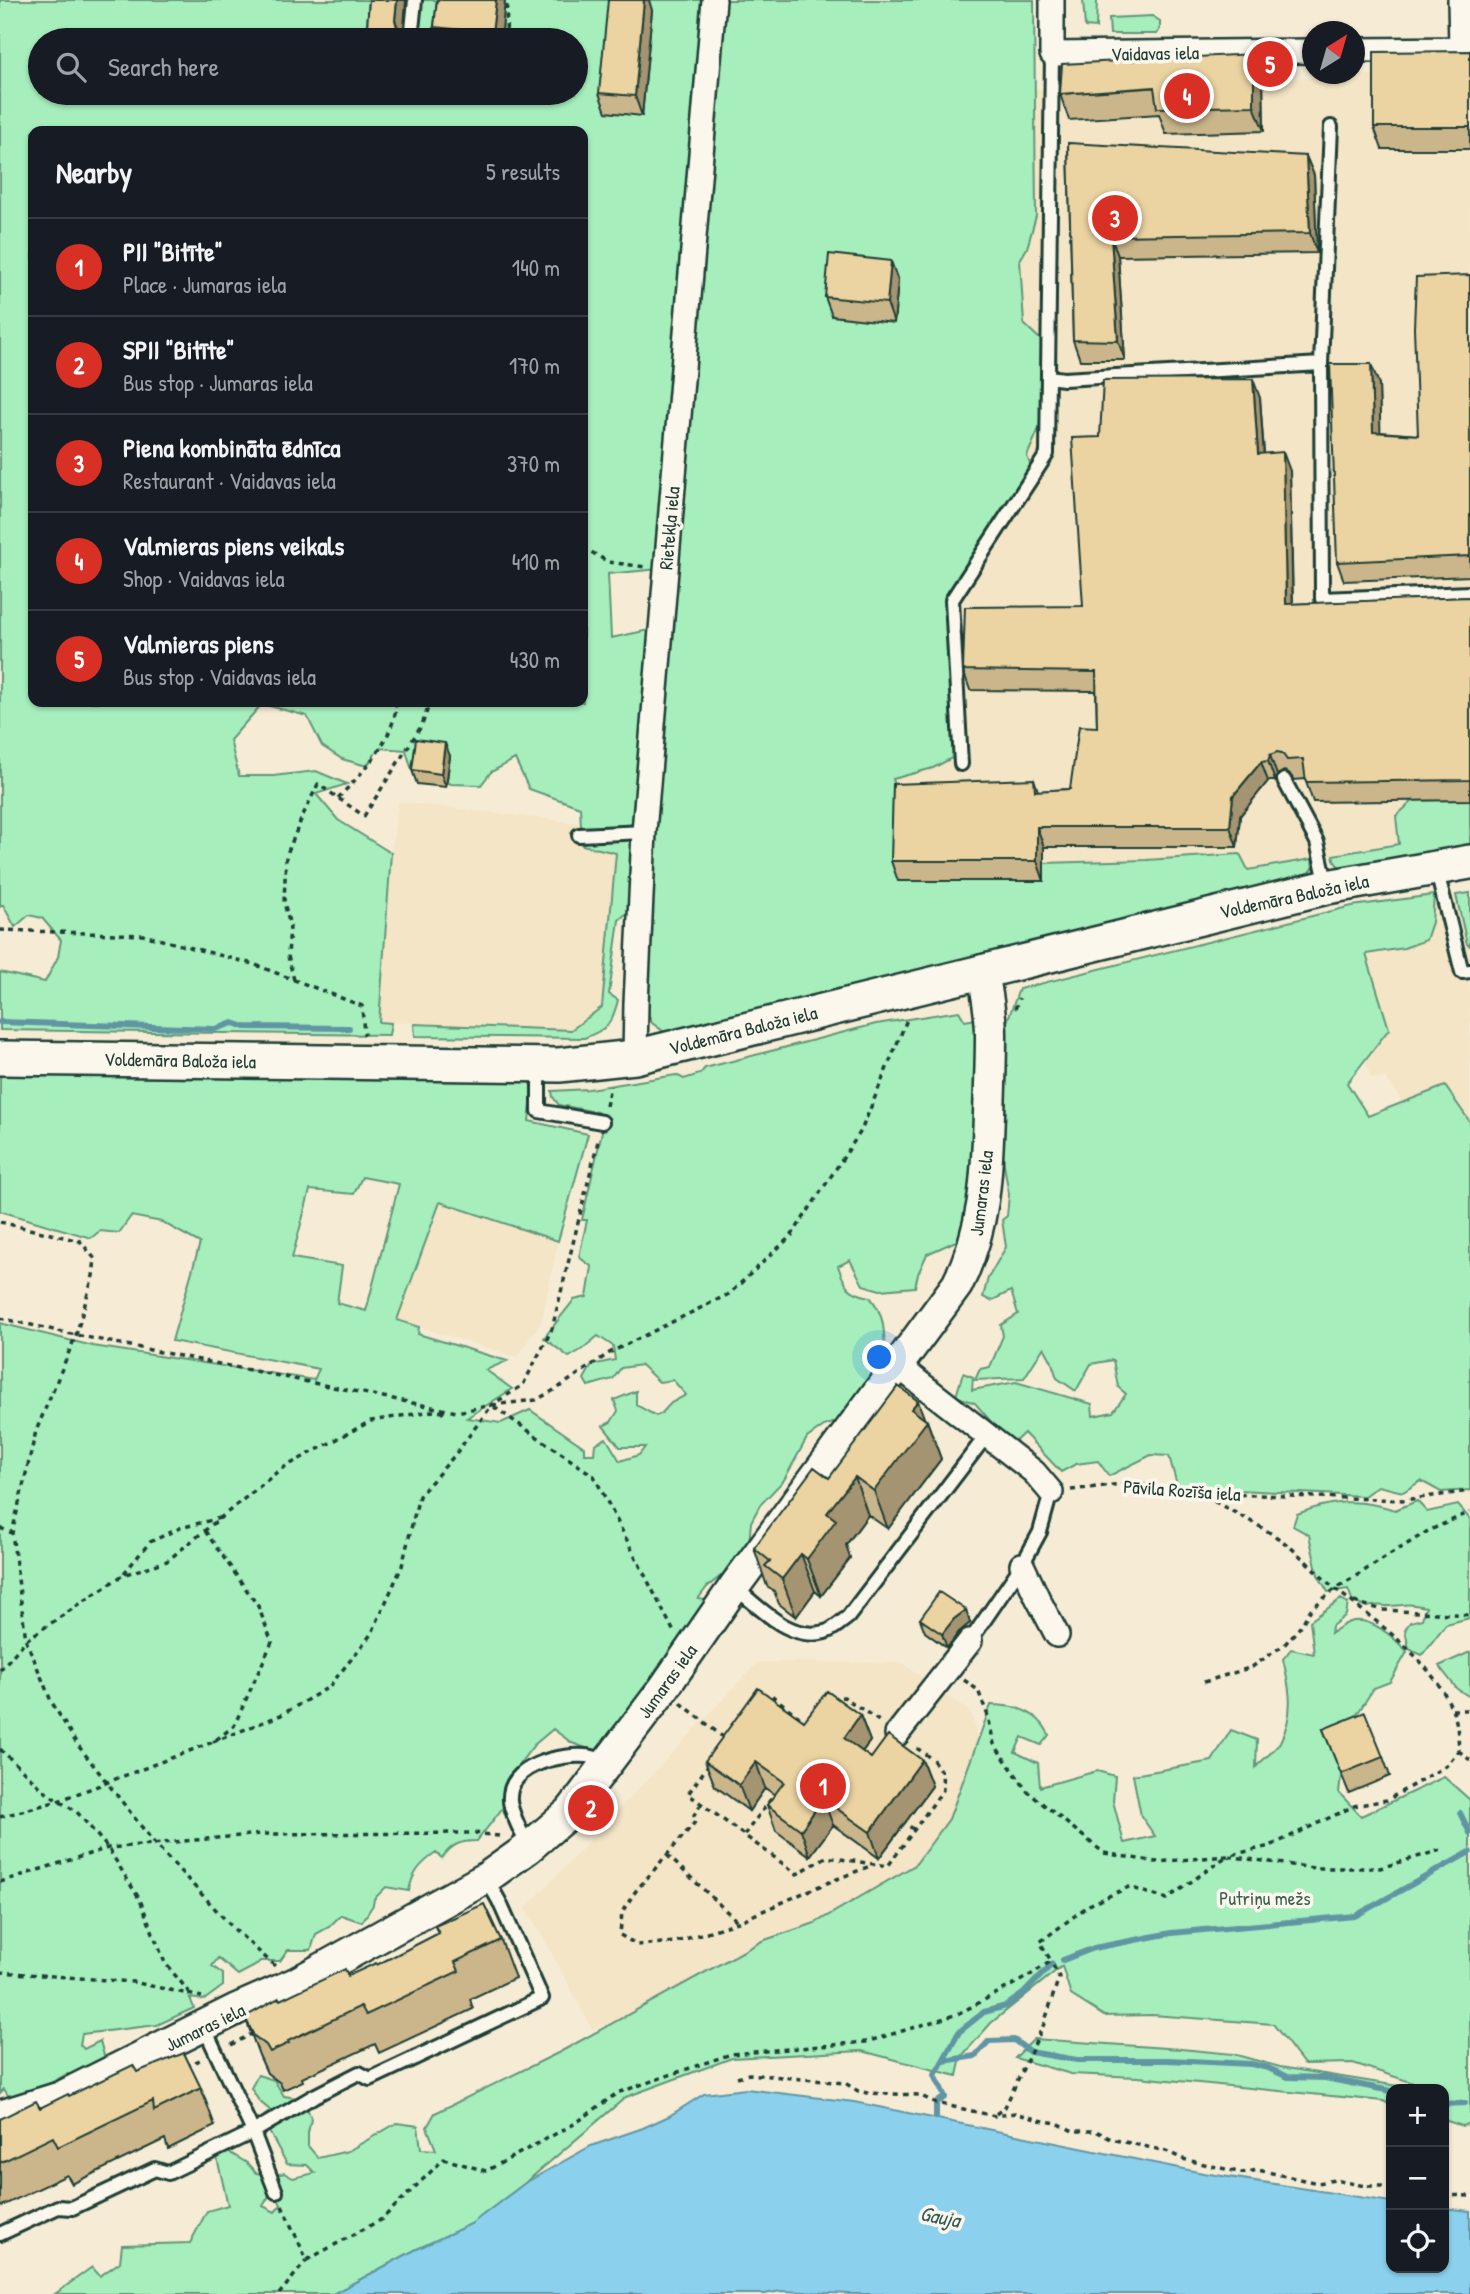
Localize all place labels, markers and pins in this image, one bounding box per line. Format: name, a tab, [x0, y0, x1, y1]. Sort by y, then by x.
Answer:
pin: 5	[1247, 38, 1293, 90]
pin: 4	[1164, 70, 1210, 122]
pin: 3	[1092, 192, 1138, 244]
pin: 1	[800, 1760, 846, 1812]
pin: 2	[568, 1782, 614, 1834]

